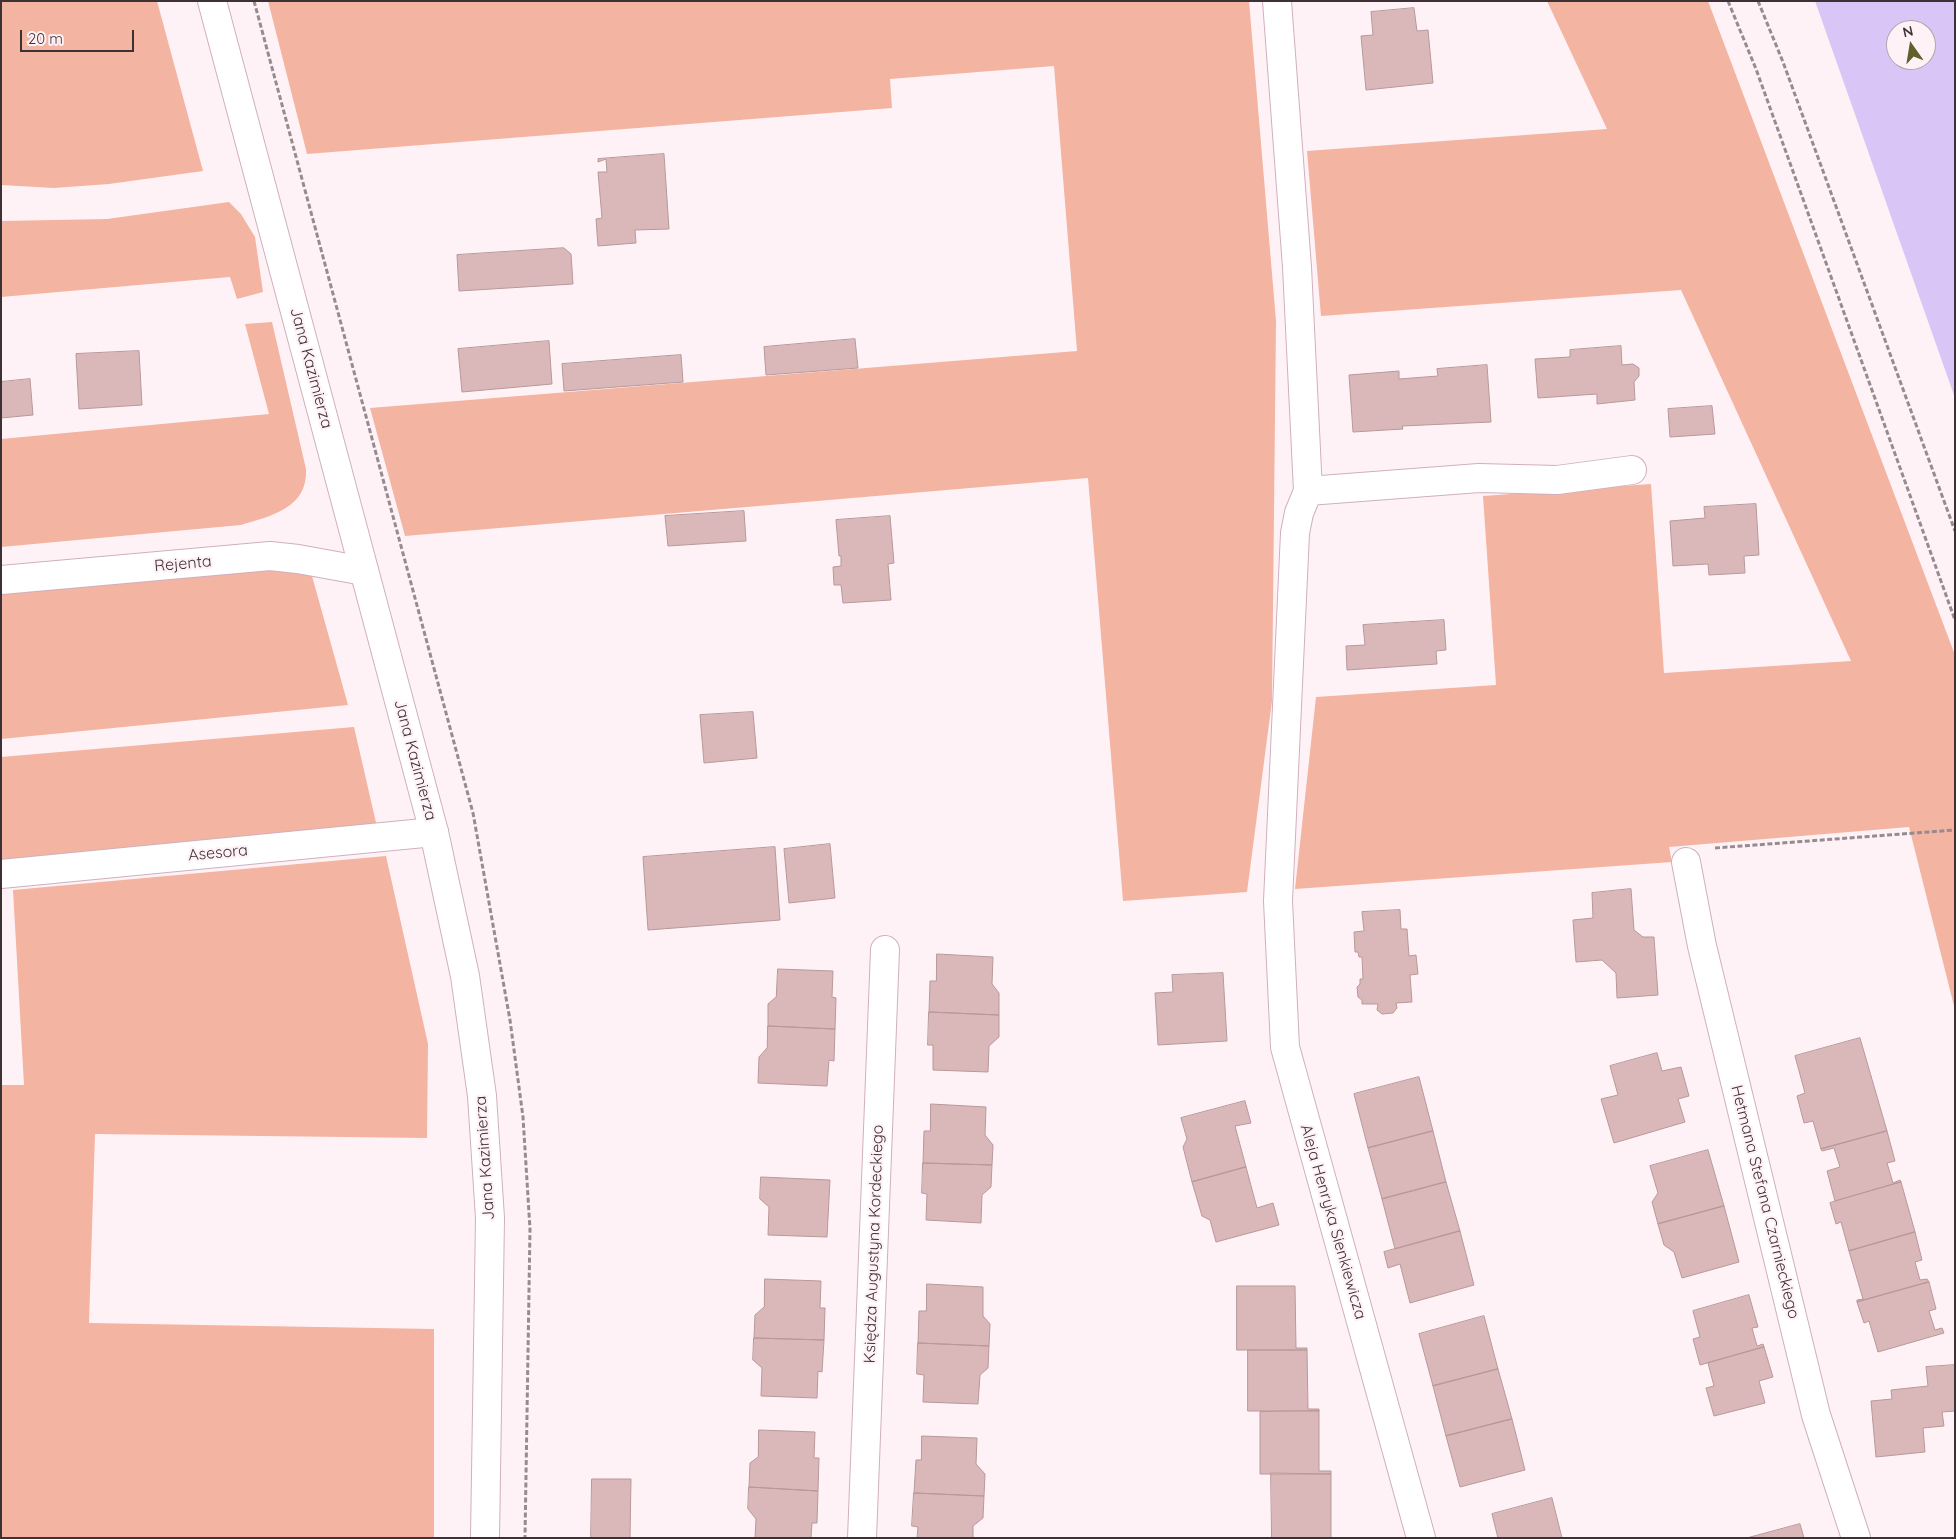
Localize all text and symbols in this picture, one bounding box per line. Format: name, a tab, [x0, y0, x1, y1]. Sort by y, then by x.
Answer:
scale bar	[22, 20, 136, 52]
north arrow	[1886, 20, 1936, 70]
text: N	[1901, 21, 1915, 41]
text: 20 m	[28, 29, 63, 48]
street label: Jana Kazimierza	[286, 305, 336, 431]
street label: Rejenta	[154, 552, 212, 576]
street label: Jana Kazimierza	[390, 697, 440, 823]
street label: Asesora	[187, 841, 249, 865]
street label: Hetmana Stefana Czarnieckiego	[1727, 1083, 1803, 1321]
street label: Jana Kazimierza	[471, 1095, 499, 1221]
street label: Aleja Henryka Sienkiewicza	[1296, 1122, 1370, 1322]
street label: Księdza Augustyna Kordeckiego	[860, 1124, 888, 1364]

